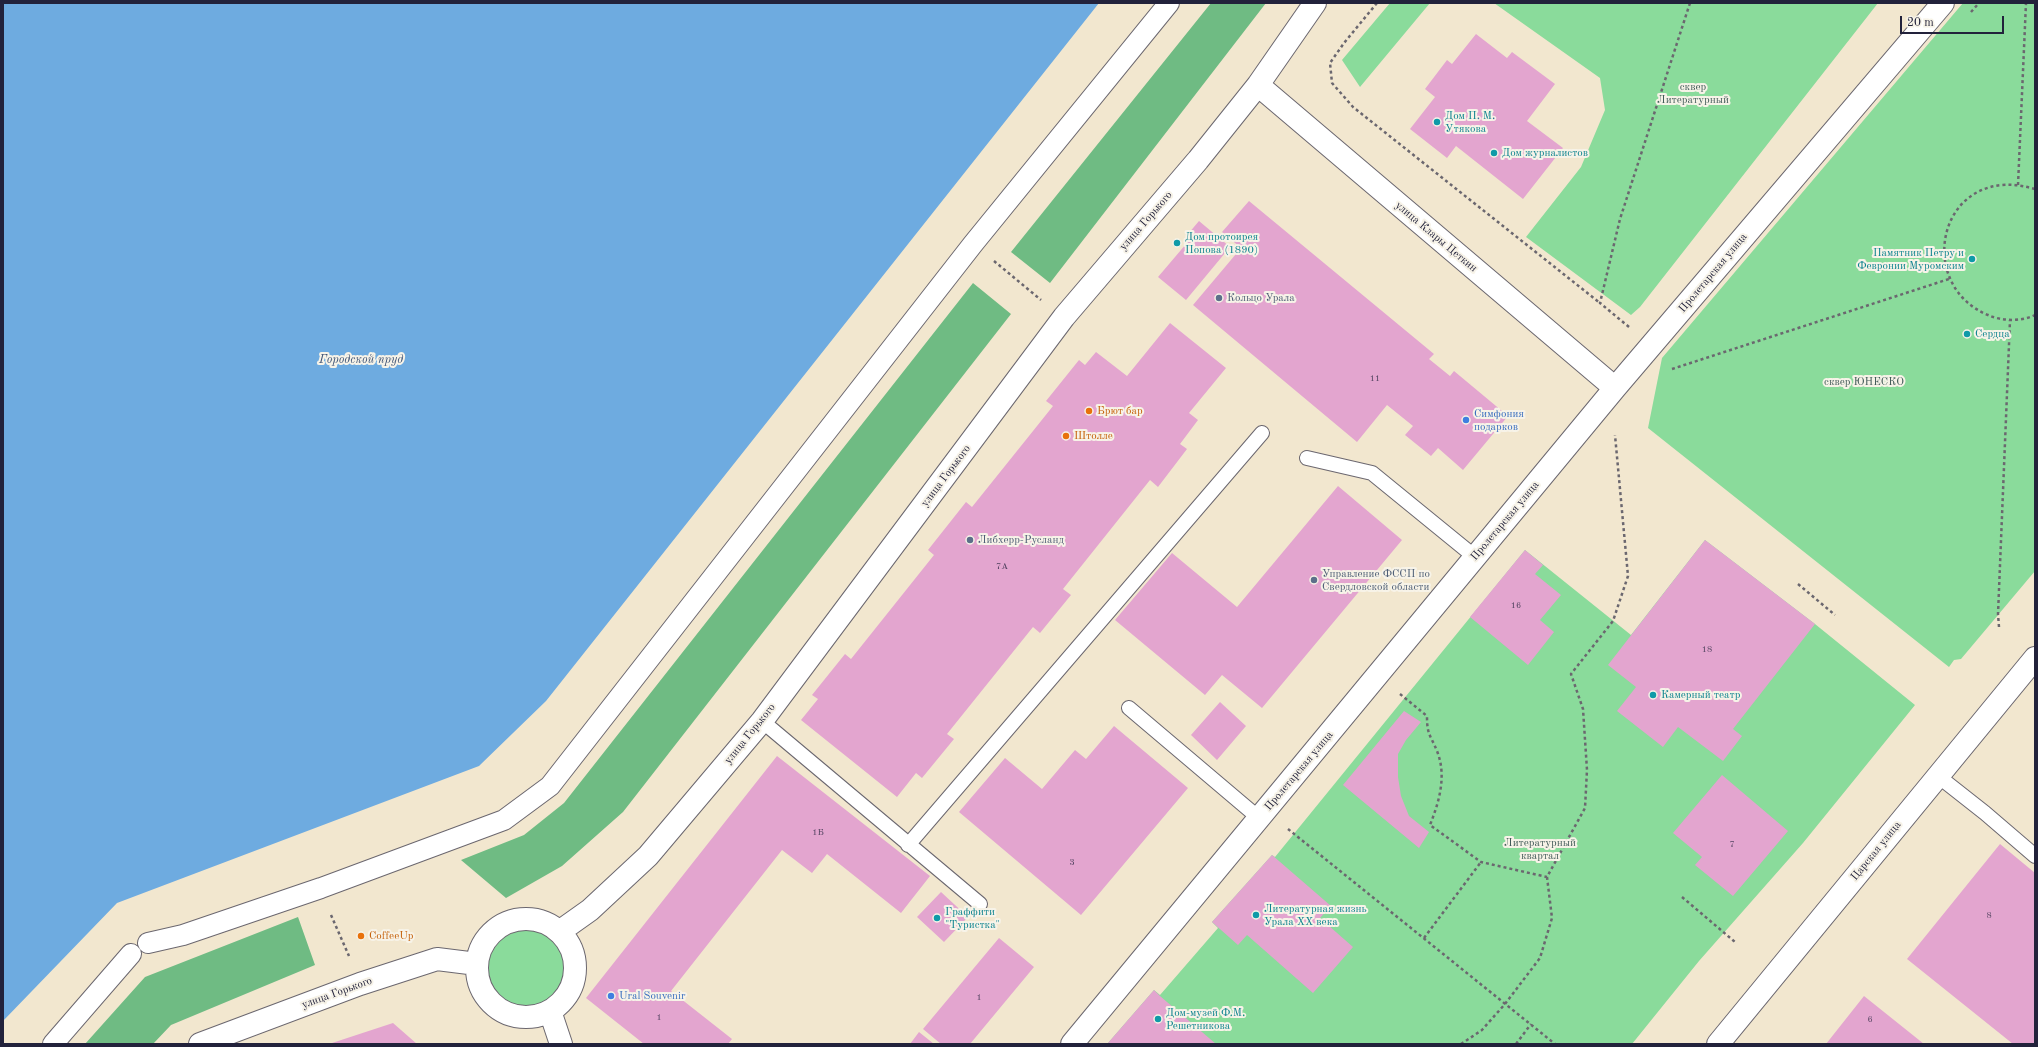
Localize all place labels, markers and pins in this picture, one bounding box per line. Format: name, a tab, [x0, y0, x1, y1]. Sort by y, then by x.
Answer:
place label: Дом П. М. Утякова	[1445, 109, 1495, 135]
marker: Дом П. М. Утякова	[1432, 117, 1442, 127]
place label: Дом журналистов	[1502, 146, 1588, 160]
marker: Дом журналистов	[1489, 148, 1499, 158]
place label: Дом протоирея Попова (1890)	[1185, 230, 1258, 256]
marker: Дом протоирея Попова (1890)	[1172, 238, 1182, 248]
place label: Памятник Петру и Февронии Муромским	[1857, 246, 1964, 272]
marker: Памятник Петру и Февронии Муромским	[1967, 254, 1977, 264]
place label: Кольцо Урала	[1227, 291, 1295, 305]
marker: Кольцо Урала	[1214, 293, 1224, 303]
place label: Сердца	[1975, 327, 2010, 341]
marker: Сердца	[1962, 329, 1972, 339]
place label: Брют бар	[1097, 404, 1143, 418]
marker: Брют бар	[1084, 406, 1094, 416]
place label: Симфония подарков	[1474, 407, 1524, 433]
marker: Симфония подарков	[1461, 415, 1471, 425]
place label: Штолле	[1074, 429, 1113, 443]
marker: Штолле	[1061, 431, 1071, 441]
place label: Либхерр-Русланд	[978, 533, 1064, 547]
marker: Либхерр-Русланд	[965, 535, 975, 545]
place label: Управление ФССП по Свердловской области	[1322, 567, 1430, 593]
marker: Управление ФССП по Свердловской области	[1309, 575, 1319, 585]
place label: Камерный театр	[1661, 688, 1740, 702]
marker: Камерный театр	[1648, 690, 1658, 700]
place label: Литературная жизнь Урала XX века	[1264, 902, 1367, 928]
place label: Граффити "Туристка"	[945, 905, 1000, 931]
marker: Литературная жизнь Урала XX века	[1251, 910, 1261, 920]
marker: Граффити "Туристка"	[932, 913, 942, 923]
place label: CoffeeUp	[369, 929, 413, 943]
marker: CoffeeUp	[356, 931, 366, 941]
place label: Ural Souvenir	[619, 989, 686, 1003]
marker: Ural Souvenir	[606, 991, 616, 1001]
place label: Дом-музей Ф.М. Решетникова	[1166, 1006, 1245, 1032]
marker: Дом-музей Ф.М. Решетникова	[1153, 1014, 1163, 1024]

